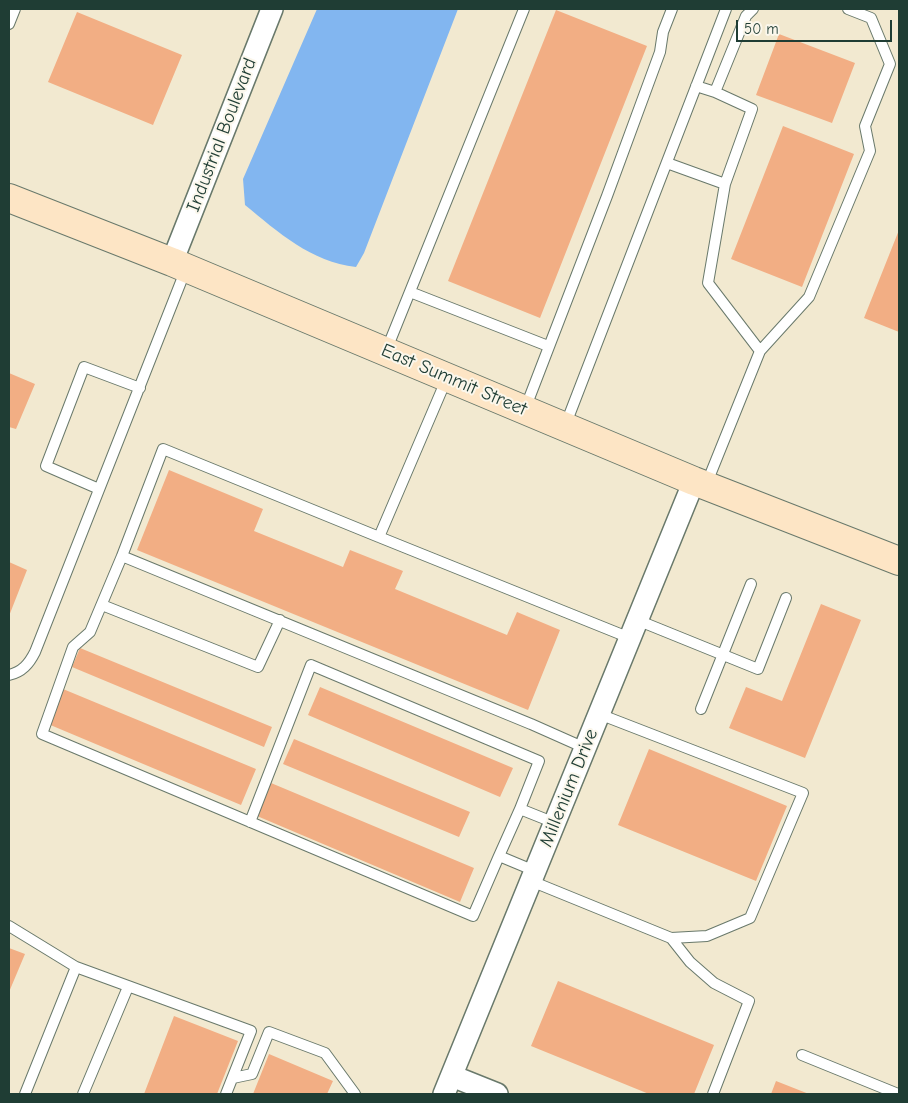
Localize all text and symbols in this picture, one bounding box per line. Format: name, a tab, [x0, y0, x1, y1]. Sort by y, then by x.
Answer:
scale bar	[738, 10, 894, 42]
text: 50 m	[744, 20, 779, 38]
street label: Industrial Boulevard	[182, 55, 262, 215]
street label: East Summit Street	[378, 339, 530, 421]
street label: Millenium Drive	[535, 726, 603, 850]

